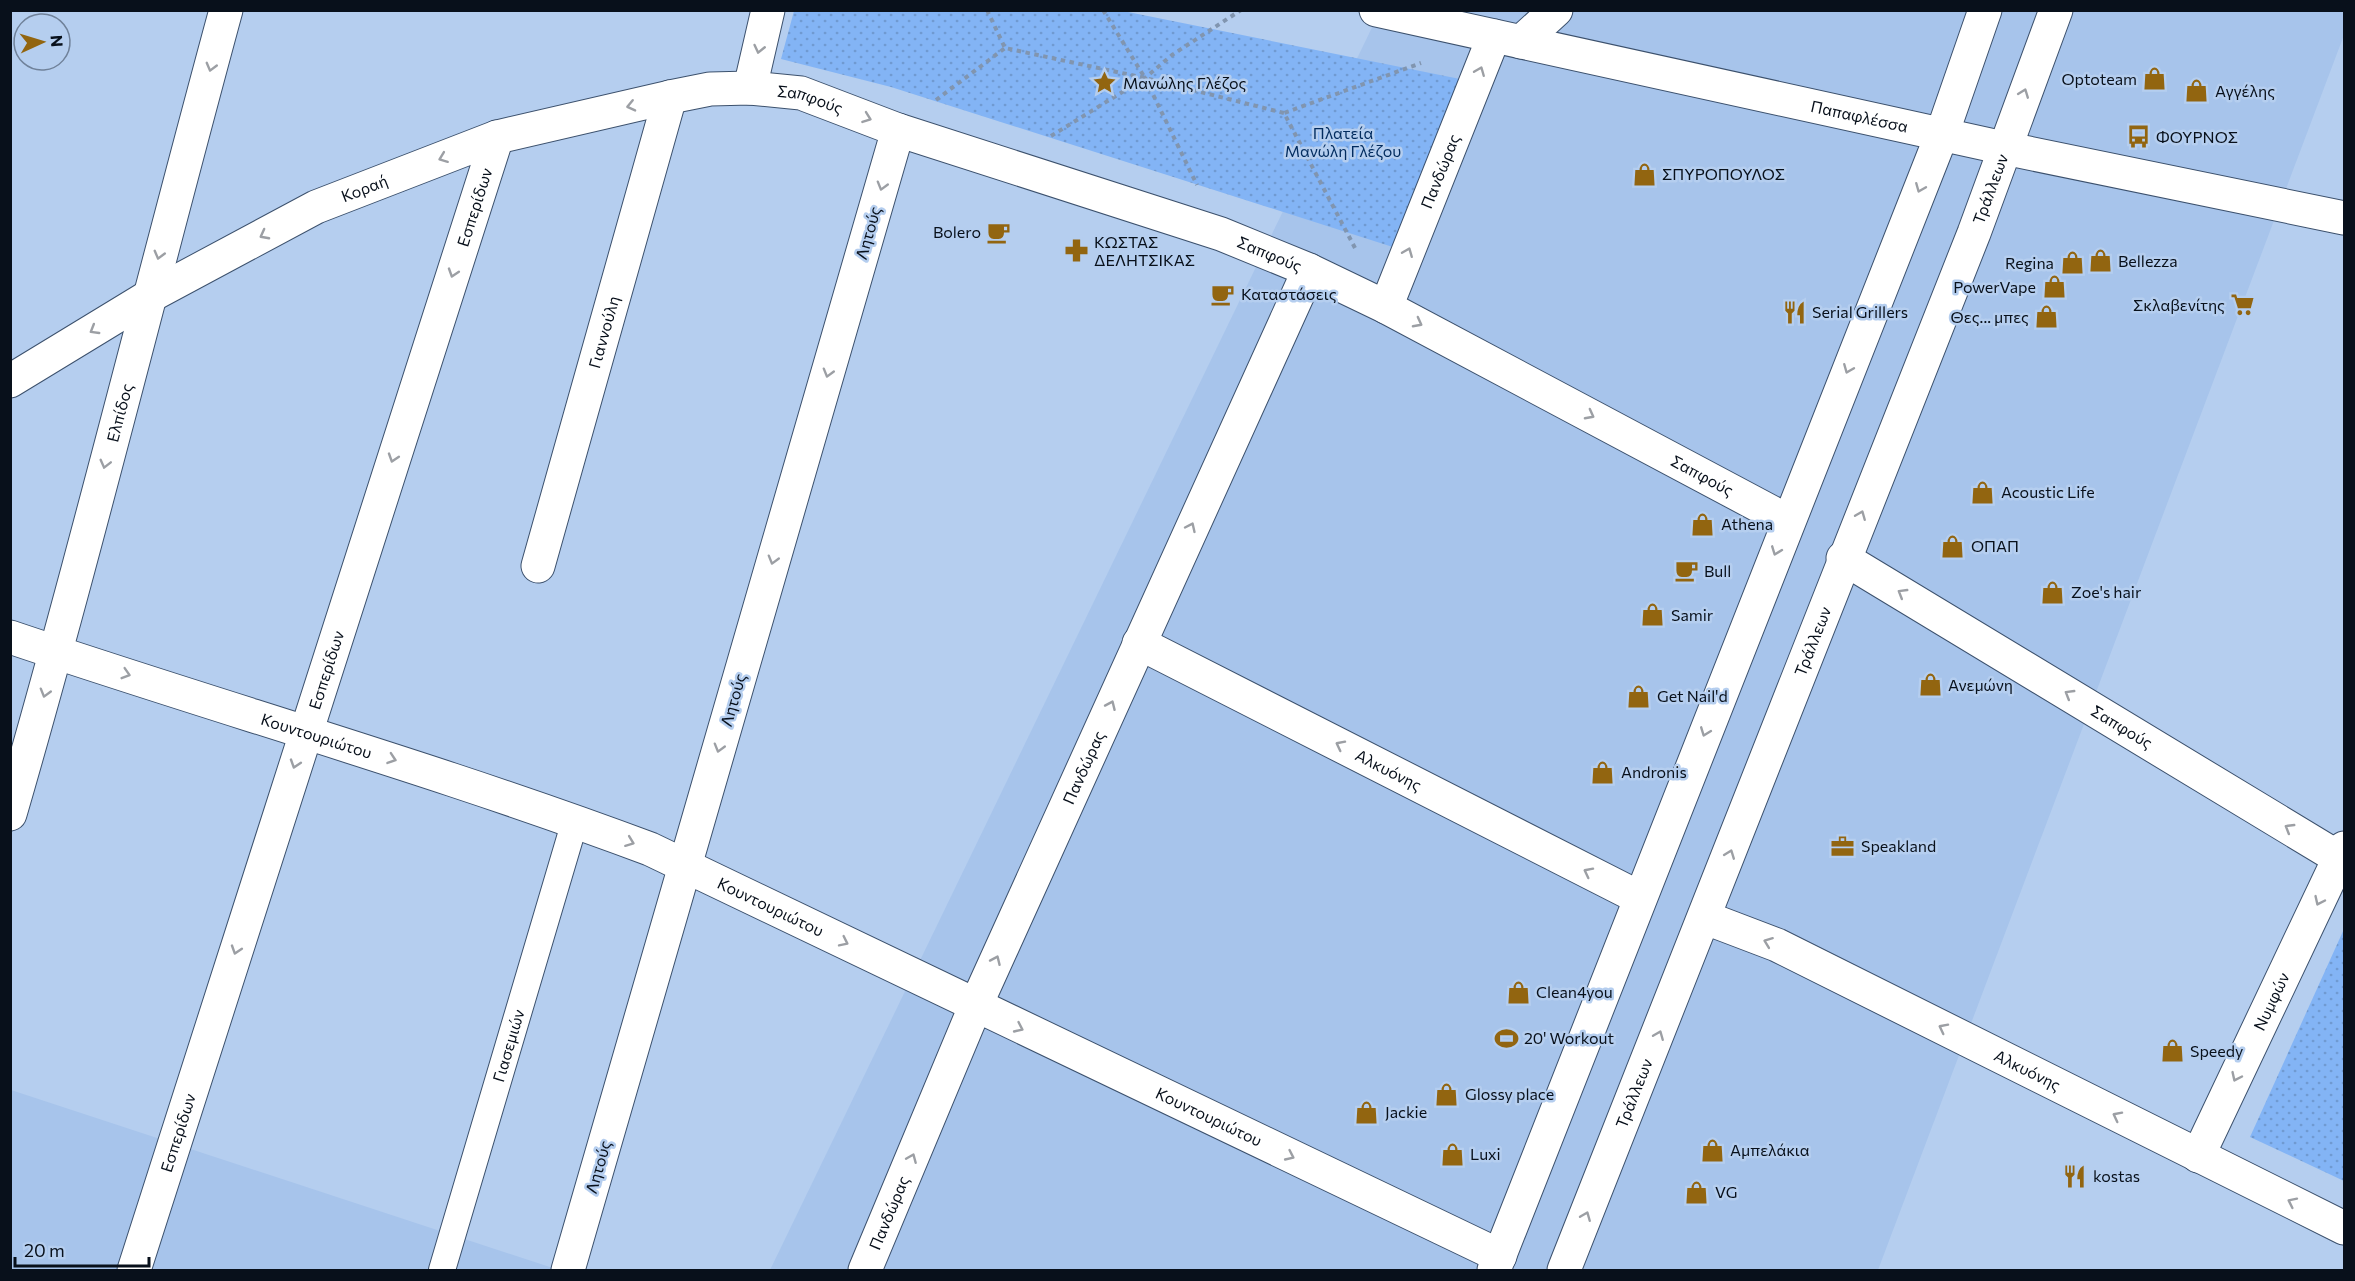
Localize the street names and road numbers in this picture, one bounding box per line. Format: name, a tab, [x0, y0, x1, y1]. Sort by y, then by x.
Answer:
street label: Σαπφούς	[776, 81, 846, 117]
street label: Παπαφλέσσα	[1809, 96, 1910, 136]
street label: Πανδώρας	[1416, 131, 1463, 211]
street label: Τράλλεων	[1968, 151, 2011, 226]
street label: Εσπερίδων	[453, 165, 496, 249]
street label: Κοραή	[338, 170, 390, 205]
street label: Λητούς	[851, 204, 884, 262]
street label: Σαπφούς	[1235, 232, 1305, 275]
street label: Γιαννούλη	[584, 294, 623, 370]
street label: Ελπίδος	[102, 381, 136, 444]
street label: Σαπφούς	[1668, 451, 1737, 499]
street label: Τράλλεων	[1790, 604, 1834, 679]
street label: Εσπερίδων	[304, 628, 347, 712]
street label: Λητούς	[716, 671, 749, 729]
street label: Σαπφούς	[2088, 701, 2156, 752]
street label: Κουντουριώτου	[259, 709, 374, 762]
street label: Πανδώρας	[1058, 728, 1108, 807]
street label: Αλκυόνης	[1353, 745, 1425, 794]
street label: Κουντουριώτου	[715, 873, 827, 940]
street label: Νυμφών	[2249, 969, 2293, 1033]
street label: Γιασεμιών	[488, 1007, 528, 1084]
street label: Αλκυόνης	[1991, 1045, 2064, 1094]
street label: Τράλλεων	[1611, 1056, 1656, 1131]
street label: Κουντουριώτου	[1153, 1083, 1265, 1150]
street label: Εσπερίδων	[156, 1091, 199, 1174]
street label: Λητούς	[581, 1138, 614, 1196]
street label: Πανδώρας	[865, 1173, 912, 1252]

